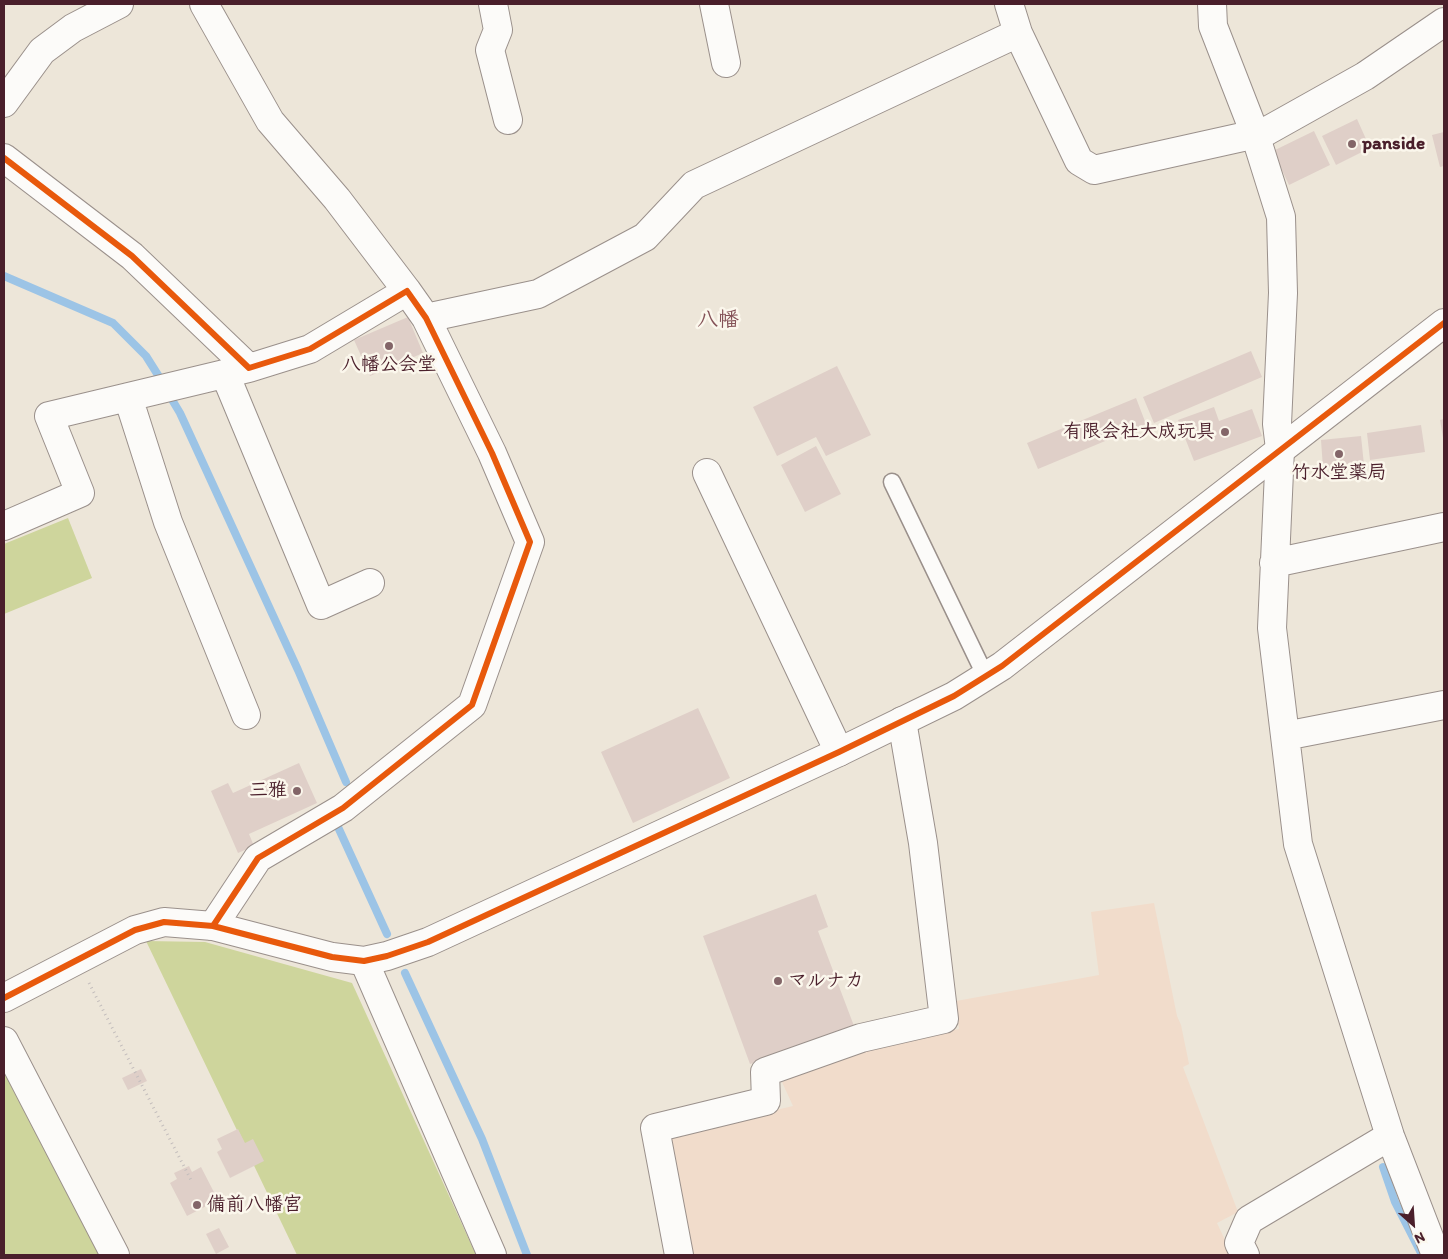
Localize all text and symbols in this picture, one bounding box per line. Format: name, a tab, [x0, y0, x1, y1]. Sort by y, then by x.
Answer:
place label: panside	[1362, 133, 1425, 155]
marker: panside	[1346, 138, 1358, 150]
district label: 八幡	[697, 308, 739, 334]
marker: 八幡公会堂	[383, 340, 395, 352]
place label: 八幡公会堂	[342, 354, 436, 376]
place label: 有限会社大成玩具	[1063, 421, 1215, 443]
marker: 有限会社大成玩具	[1219, 426, 1231, 438]
marker: 竹水堂薬局	[1333, 448, 1345, 460]
place label: 竹水堂薬局	[1292, 462, 1386, 484]
place label: 三雅	[249, 780, 287, 802]
marker: 三雅	[291, 785, 303, 797]
place label: マルナカ	[788, 970, 864, 992]
marker: マルナカ	[772, 975, 784, 987]
place label: 備前八幡宮	[207, 1194, 302, 1216]
marker: 備前八幡宮	[191, 1199, 203, 1211]
north arrow	[1388, 1199, 1438, 1249]
text: N	[1412, 1228, 1428, 1248]

